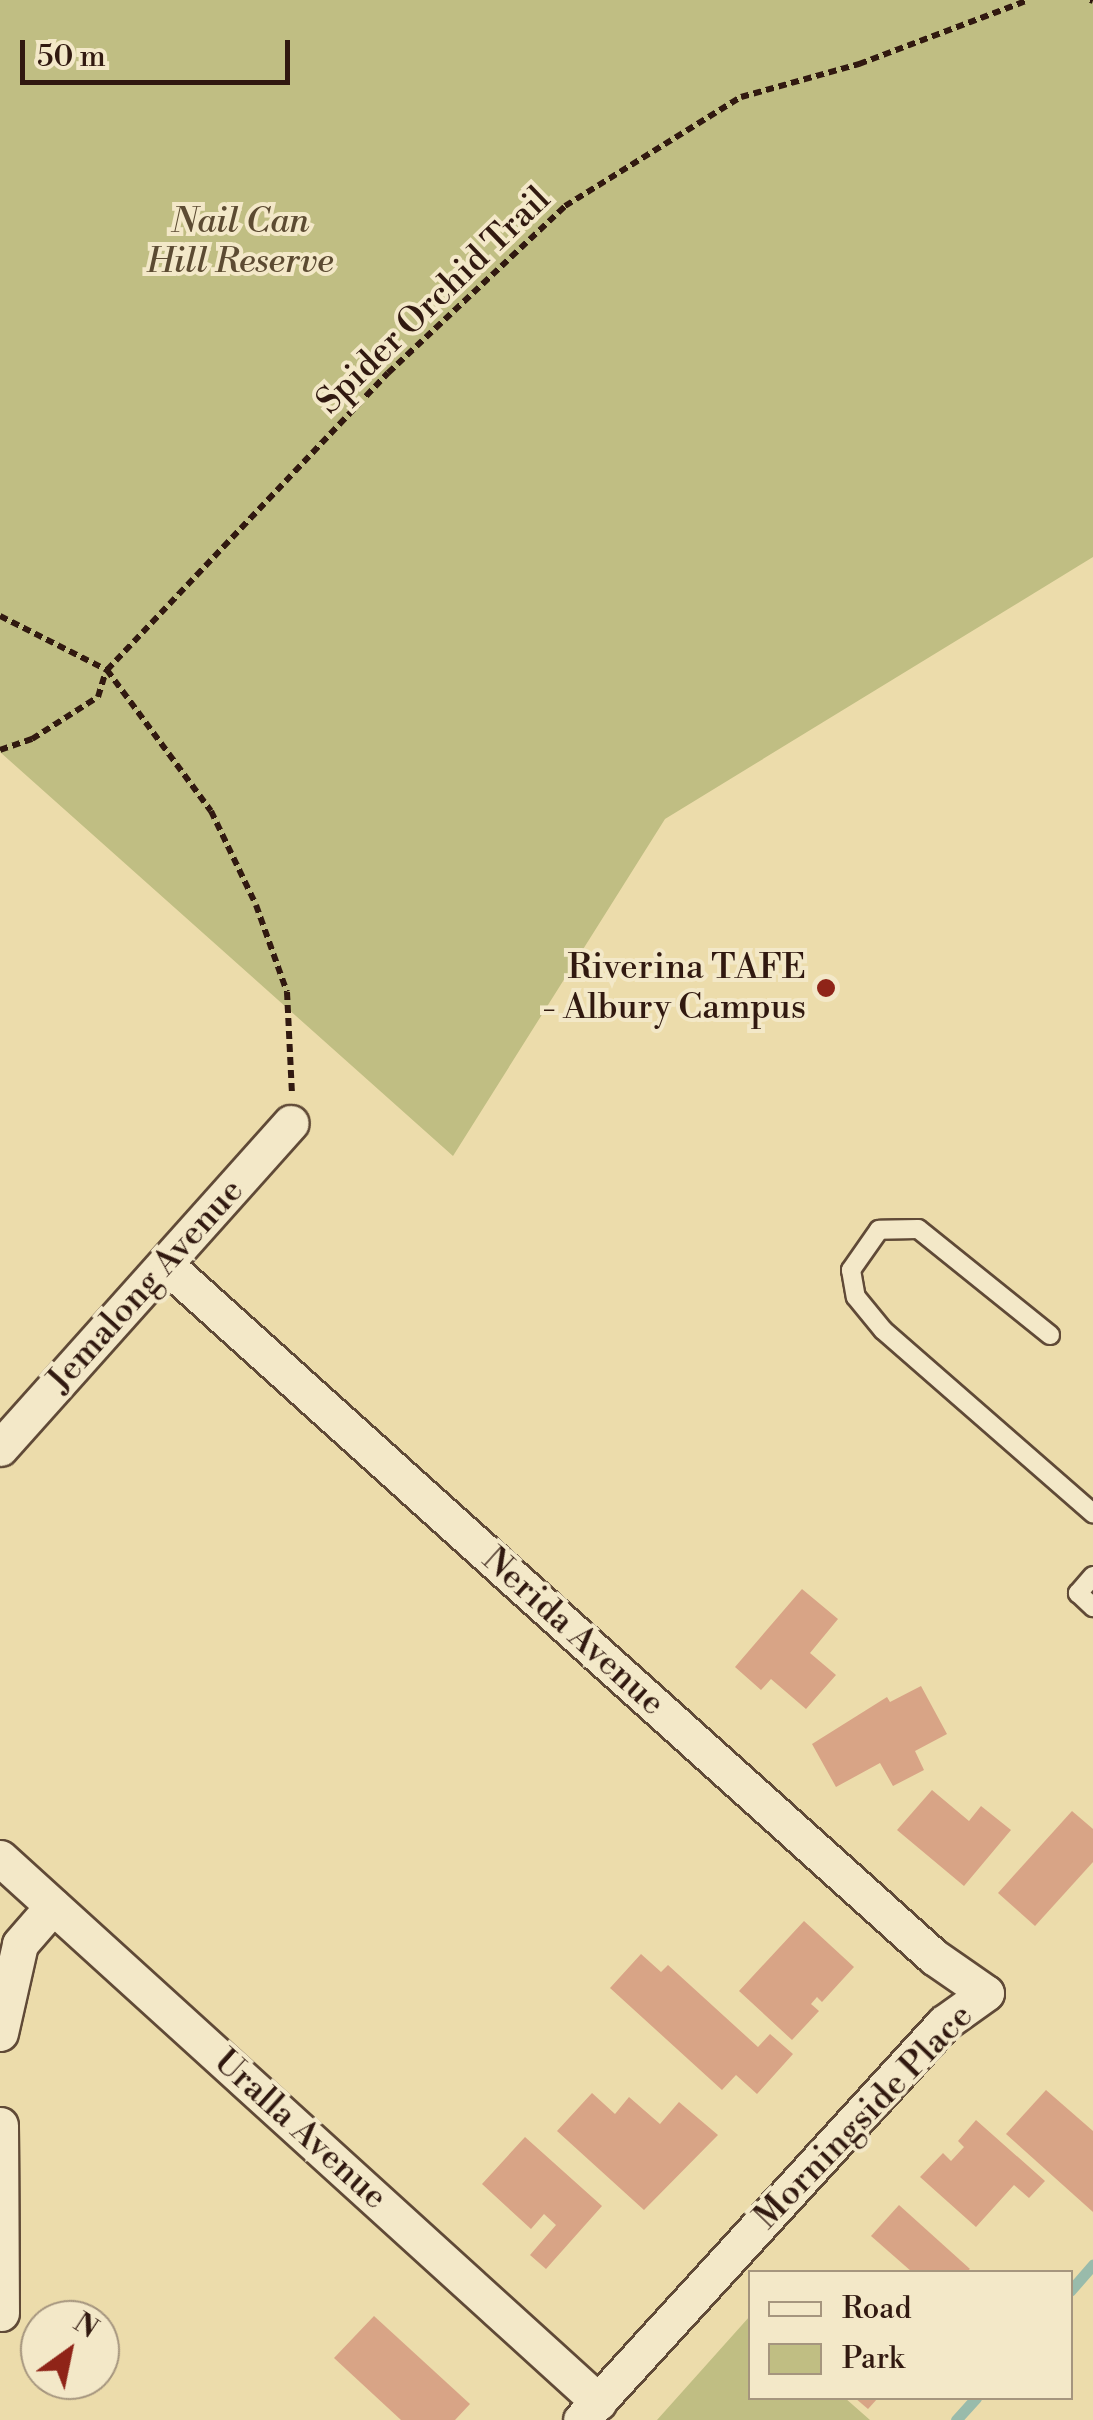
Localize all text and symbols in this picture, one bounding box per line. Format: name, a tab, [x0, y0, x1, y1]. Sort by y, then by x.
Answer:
scale bar	[25, 20, 295, 82]
text: 50 m	[37, 38, 106, 76]
street label: Spider Orchid Trail	[308, 179, 560, 423]
park label: Nail Can Hill Reserve	[146, 201, 334, 283]
place label: Riverina TAFE - Albury Campus	[542, 947, 806, 1029]
marker: Riverina TAFE - Albury Campus	[815, 977, 837, 999]
street label: Jemalong Avenue	[39, 1171, 253, 1401]
street label: Nerida Avenue	[473, 1539, 673, 1725]
street label: Morningside Place	[746, 1996, 982, 2238]
street label: Uralla Avenue	[205, 2041, 395, 2219]
legend	[748, 2270, 1073, 2400]
text: Road	[842, 2290, 912, 2328]
north arrow	[20, 2300, 120, 2400]
text: N	[67, 2305, 104, 2347]
text: Park	[842, 2340, 904, 2378]

